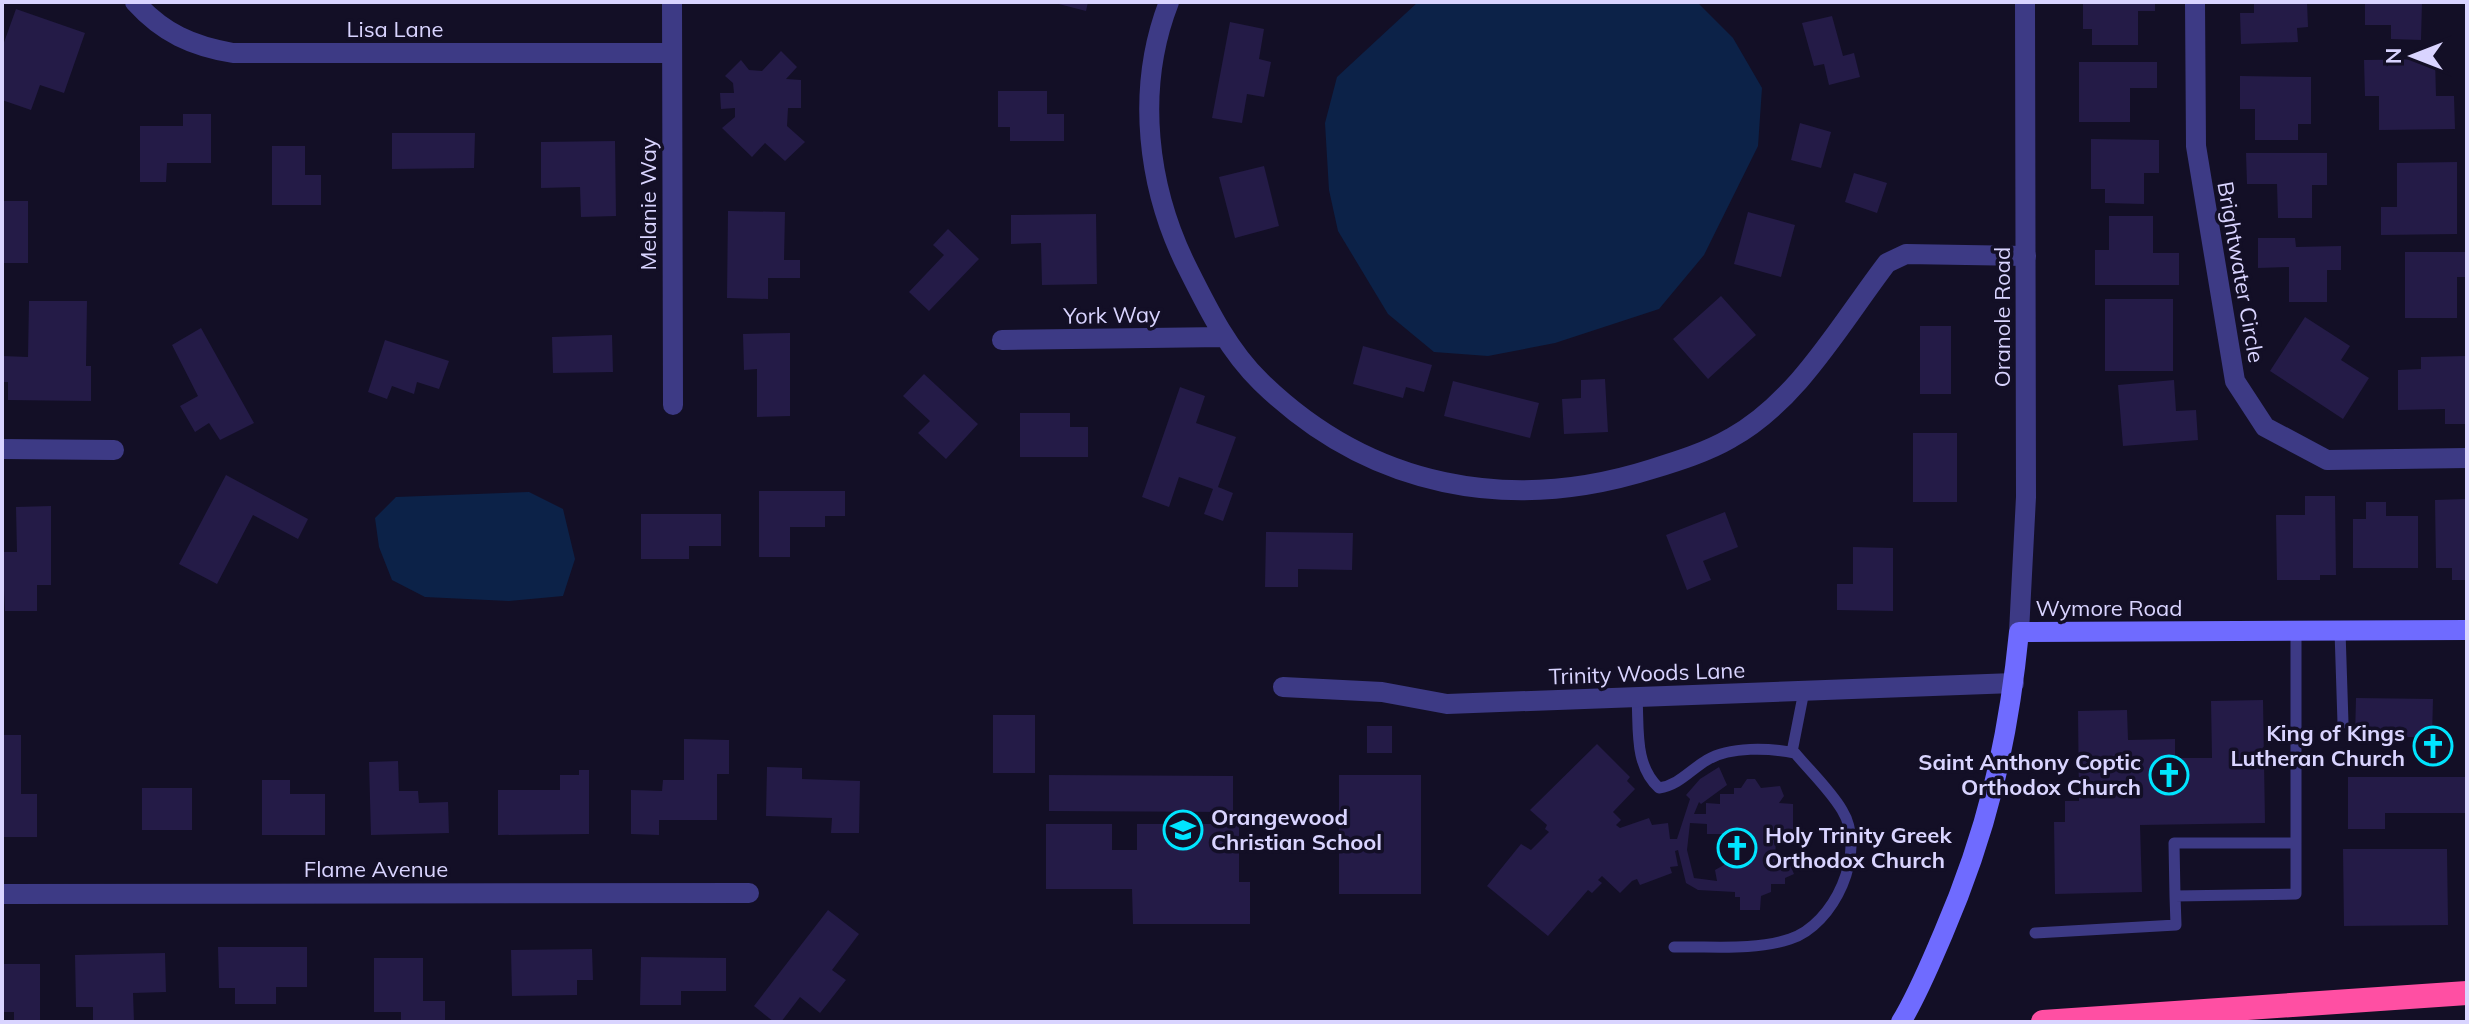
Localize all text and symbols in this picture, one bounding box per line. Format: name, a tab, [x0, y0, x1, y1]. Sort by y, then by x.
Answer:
street label: Lisa Lane	[346, 15, 444, 43]
north arrow	[2373, 16, 2453, 96]
text: N	[2379, 48, 2407, 64]
street label: Melanie Way	[634, 137, 662, 271]
street label: Brightwater Circle	[2211, 179, 2271, 365]
street label: Oranole Road	[1988, 247, 2016, 387]
street label: York Way	[1062, 300, 1161, 330]
street label: Wymore Road	[2036, 594, 2182, 622]
street label: Trinity Woods Lane	[1548, 656, 1746, 690]
place label: King of Kings Lutheran Church	[2230, 719, 2405, 772]
church icon: King of Kings Lutheran Church	[2412, 725, 2454, 767]
place label: Saint Anthony Coptic Orthodox Church	[1918, 748, 2141, 801]
church icon: Saint Anthony Coptic Orthodox Church	[2148, 754, 2190, 796]
place label: Orangewood Christian School	[1211, 803, 1382, 856]
school or university icon: Orangewood Christian School	[1162, 809, 1204, 851]
place label: Holy Trinity Greek Orthodox Church	[1765, 821, 1952, 874]
church icon: Holy Trinity Greek Orthodox Church	[1716, 827, 1758, 869]
street label: Flame Avenue	[304, 855, 448, 883]

